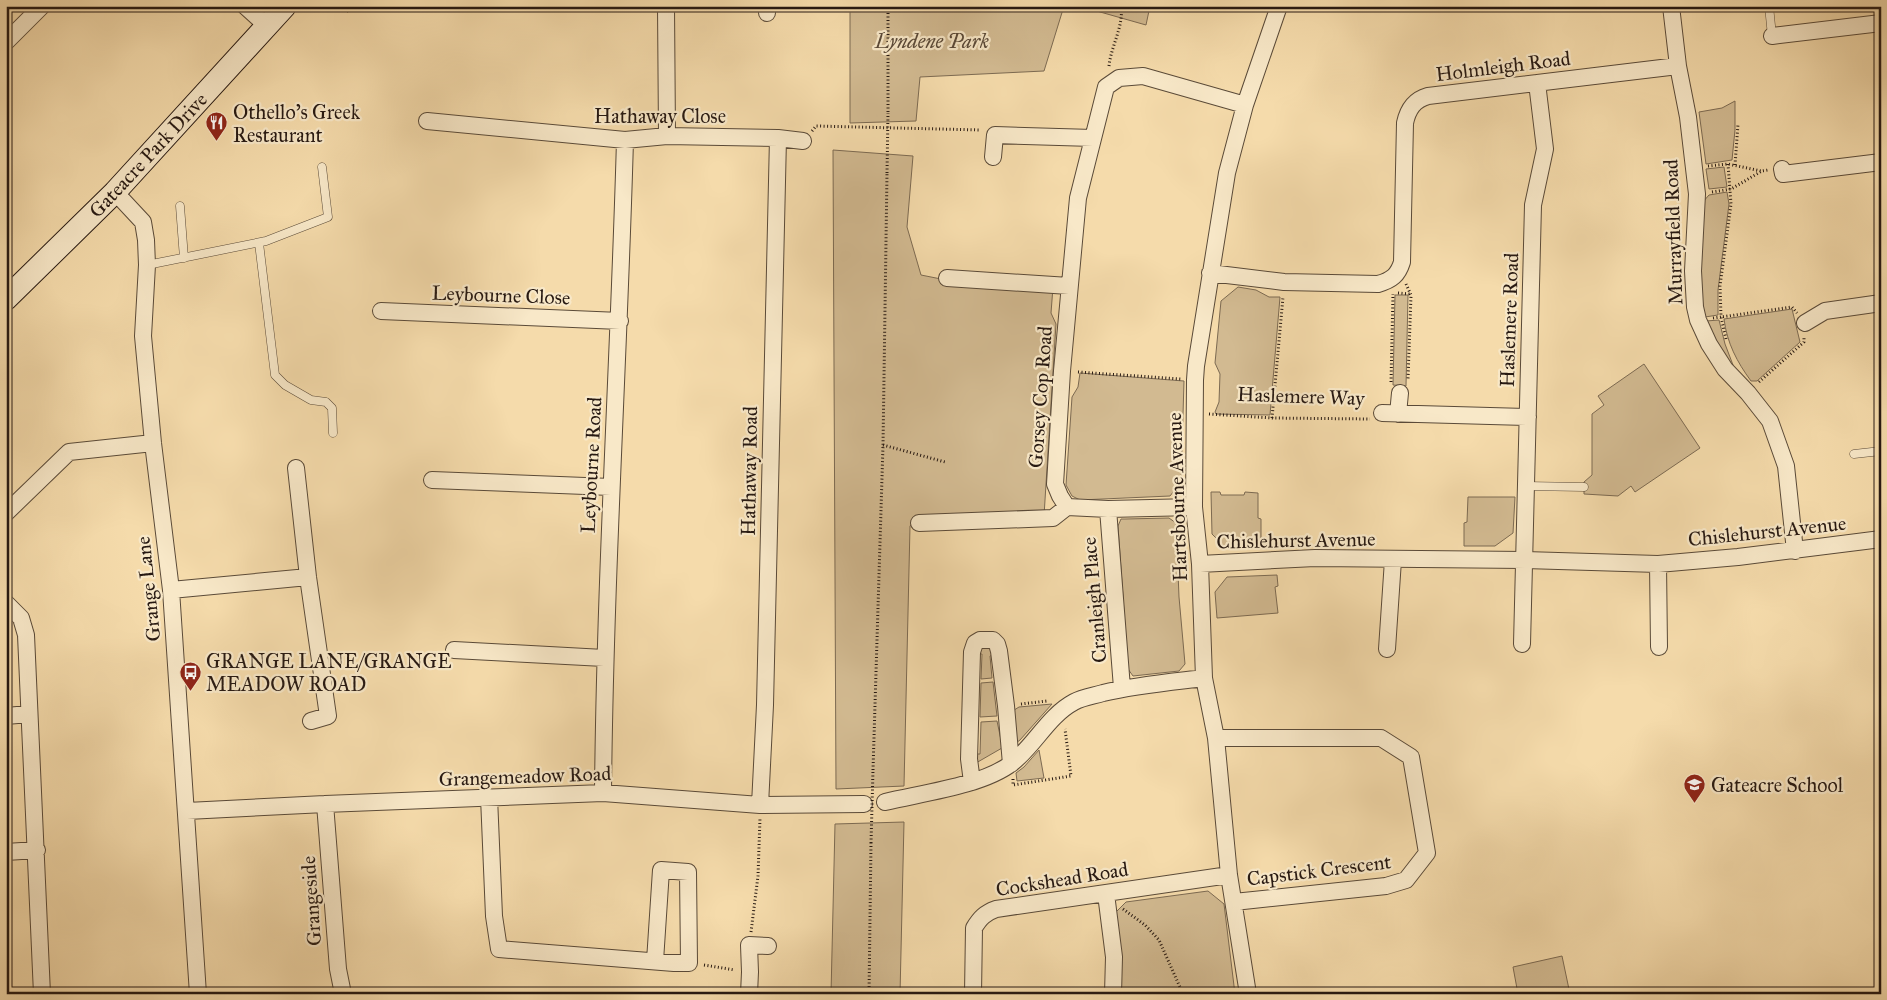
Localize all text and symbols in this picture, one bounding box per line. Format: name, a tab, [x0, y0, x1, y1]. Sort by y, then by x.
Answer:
park label: Lyndene Park	[874, 29, 989, 53]
street label: Holmleigh Road	[1434, 46, 1572, 87]
street label: Gateacre Park Drive	[84, 88, 212, 222]
place label: Othello's Greek Restaurant	[233, 100, 361, 147]
street label: Hathaway Close	[594, 104, 726, 128]
restaurant icon: Othello's Greek Restaurant	[205, 111, 229, 142]
street label: Murrayfield Road	[1658, 159, 1688, 305]
street label: Haslemere Road	[1495, 252, 1523, 388]
street label: Leybourne Close	[431, 281, 571, 309]
street label: Gorsey Cop Road	[1023, 325, 1057, 469]
street label: Haslemere Way	[1237, 382, 1366, 410]
street label: Leybourne Road	[575, 396, 607, 534]
street label: Hathaway Road	[736, 406, 762, 536]
street label: Hartsbourne Avenue	[1162, 412, 1192, 582]
street label: Chislehurst Avenue	[1687, 511, 1847, 551]
street label: Chislehurst Avenue	[1216, 527, 1376, 553]
street label: Grange Lane	[131, 535, 166, 643]
street label: Cranleigh Place	[1077, 536, 1112, 664]
place label: GRANGE LANE/GRANGE MEADOW ROAD	[206, 649, 452, 696]
bus stop icon: GRANGE LANE/GRANGE MEADOW ROAD	[178, 661, 202, 692]
street label: Grangemeadow Road	[438, 761, 612, 792]
school or university icon: Gateacre School	[1683, 773, 1707, 804]
place label: Gateacre School	[1711, 773, 1844, 797]
street label: Capstick Crescent	[1246, 849, 1392, 891]
street label: Grangeside	[296, 855, 327, 947]
street label: Cockshead Road	[994, 857, 1130, 901]

